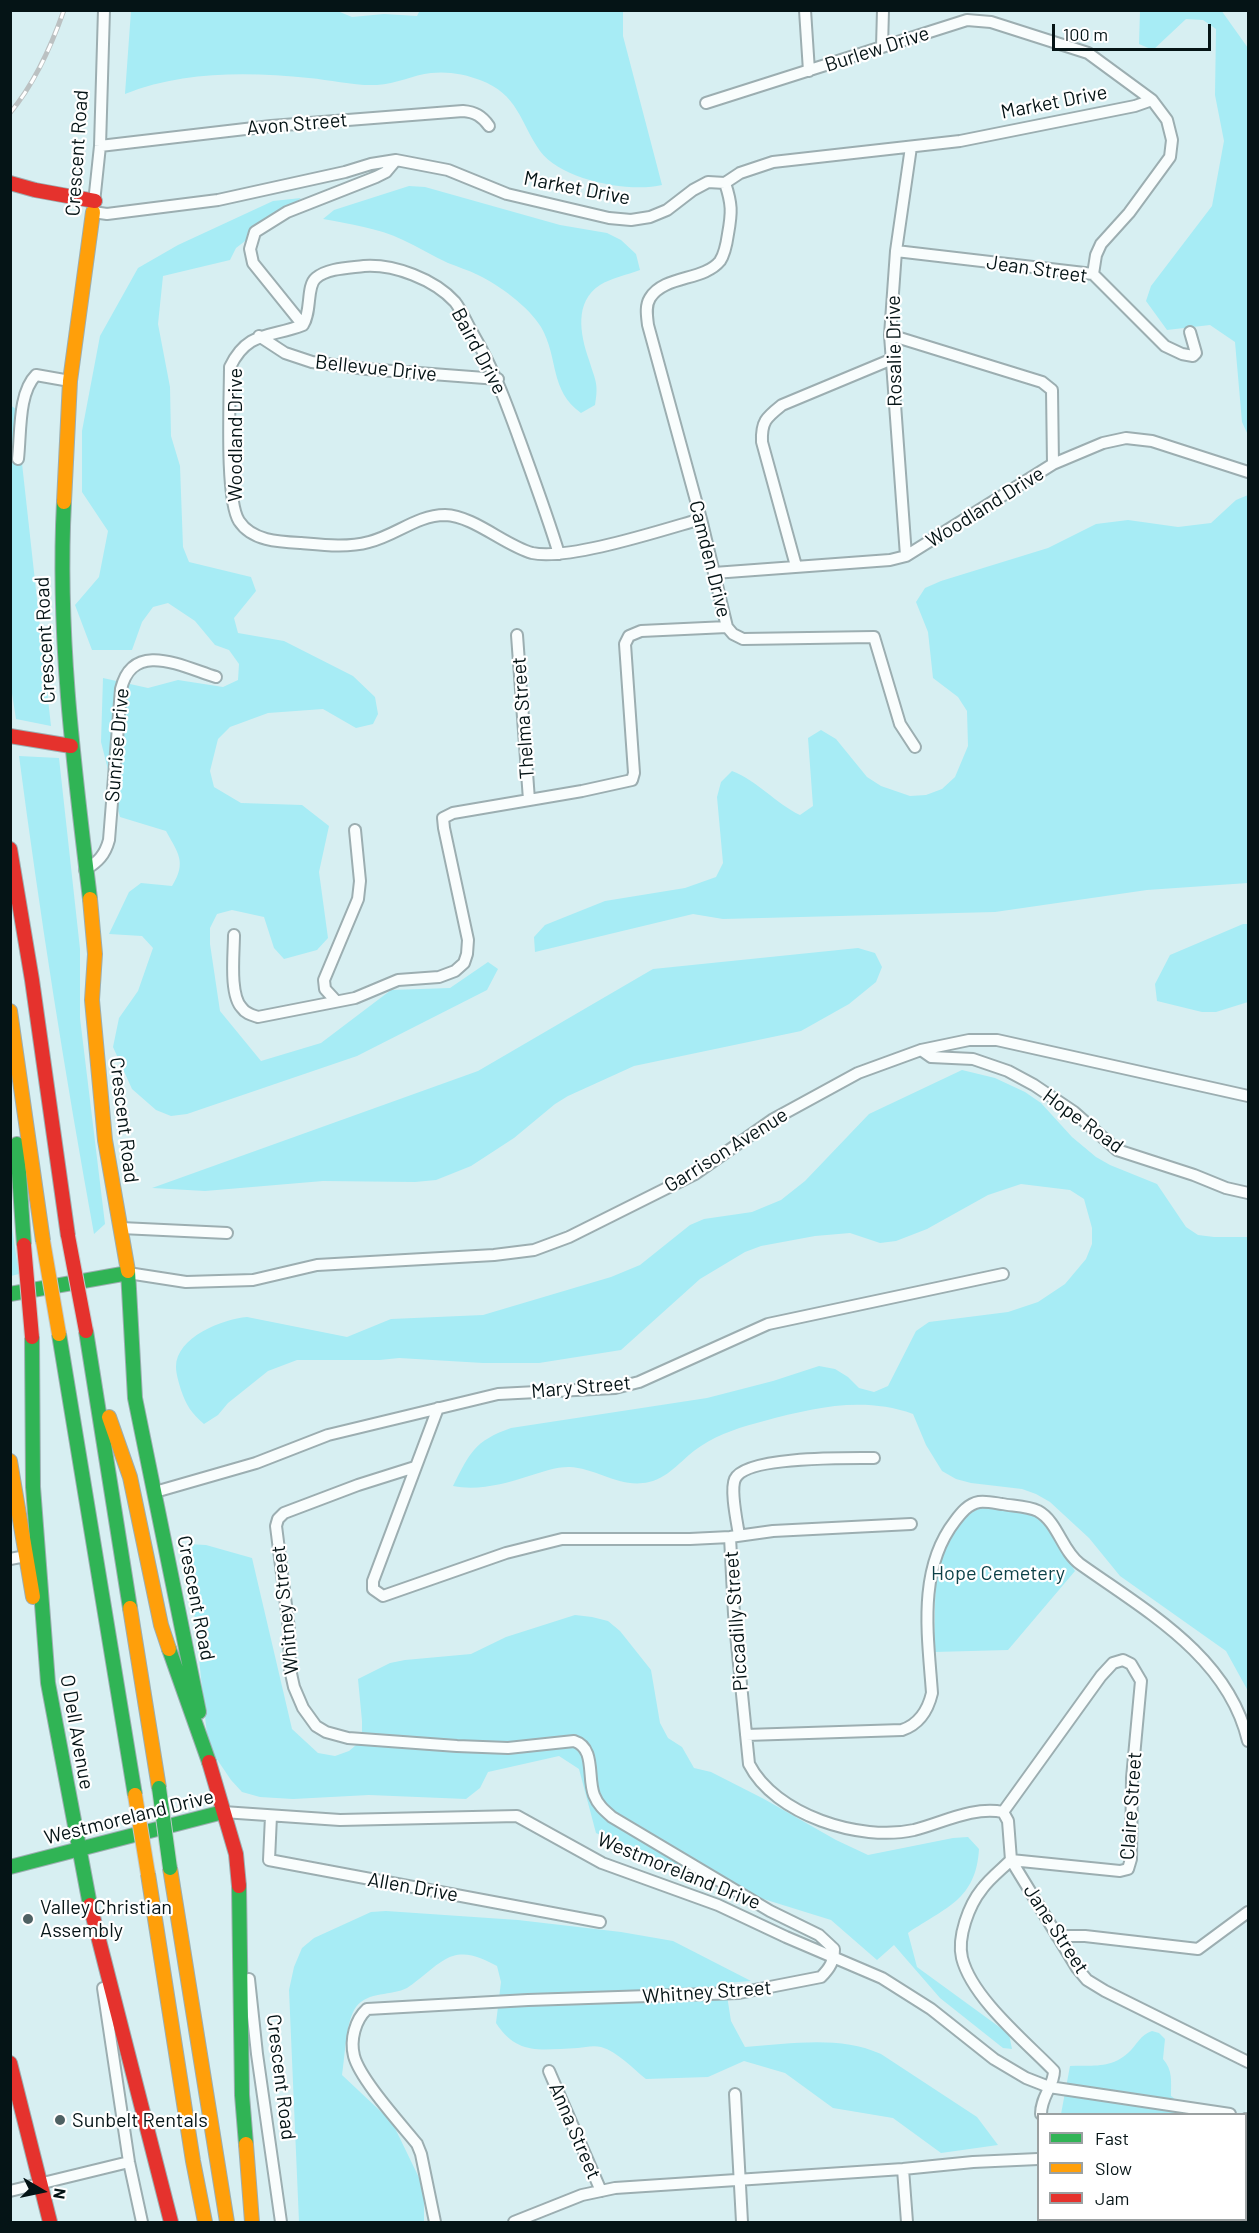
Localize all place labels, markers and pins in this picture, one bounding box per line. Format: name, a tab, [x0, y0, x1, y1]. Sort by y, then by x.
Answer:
place label: Valley Christian Assembly	[40, 1895, 172, 1942]
marker: Valley Christian Assembly	[21, 1912, 35, 1926]
place label: Sunbelt Rentals	[72, 2108, 208, 2132]
marker: Sunbelt Rentals	[53, 2113, 67, 2127]

